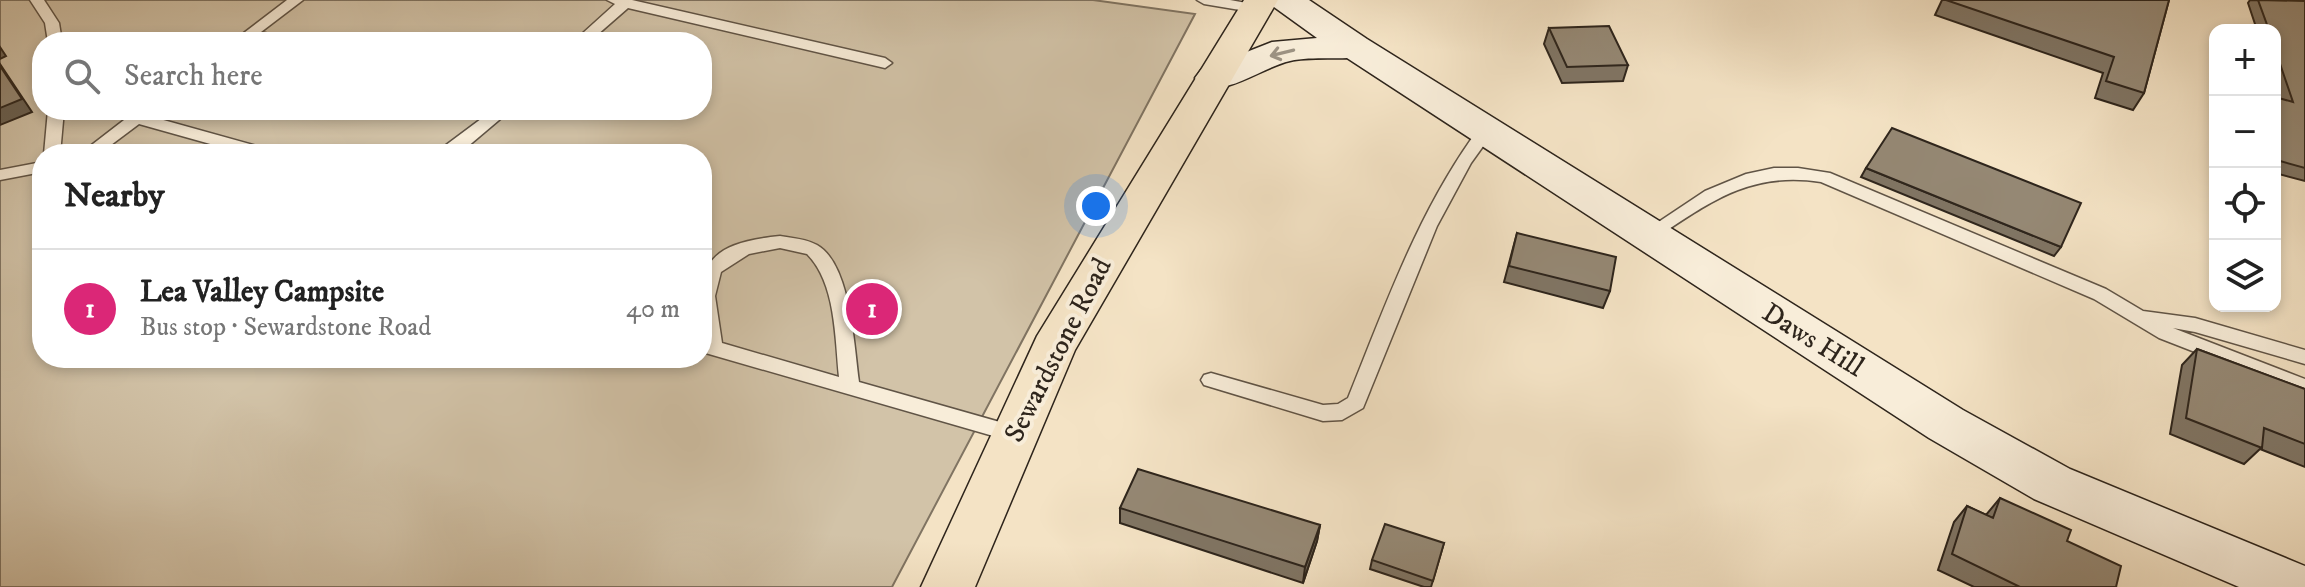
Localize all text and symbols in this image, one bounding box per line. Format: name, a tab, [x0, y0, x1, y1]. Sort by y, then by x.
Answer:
map controls	[2209, 24, 2281, 312]
button: +	[2209, 24, 2281, 96]
search box	[32, 32, 712, 120]
one-way arrow	[1270, 46, 1295, 61]
icon: search	[60, 54, 104, 98]
text: Search here	[124, 58, 263, 95]
button: −	[2209, 96, 2281, 168]
button: locate	[2209, 168, 2281, 240]
text: Nearby	[64, 175, 165, 217]
your location	[1076, 186, 1116, 226]
button: layers	[2209, 240, 2281, 312]
street label: Sewardstone Road	[996, 252, 1120, 448]
text: Lea Valley Campsite	[140, 274, 384, 311]
pin: 1	[846, 279, 898, 339]
text: 1	[85, 293, 95, 326]
text: 40 m	[626, 293, 680, 326]
street label: Daws Hill	[1756, 295, 1871, 385]
text: Bus stop · Sewardstone Road	[140, 311, 431, 344]

